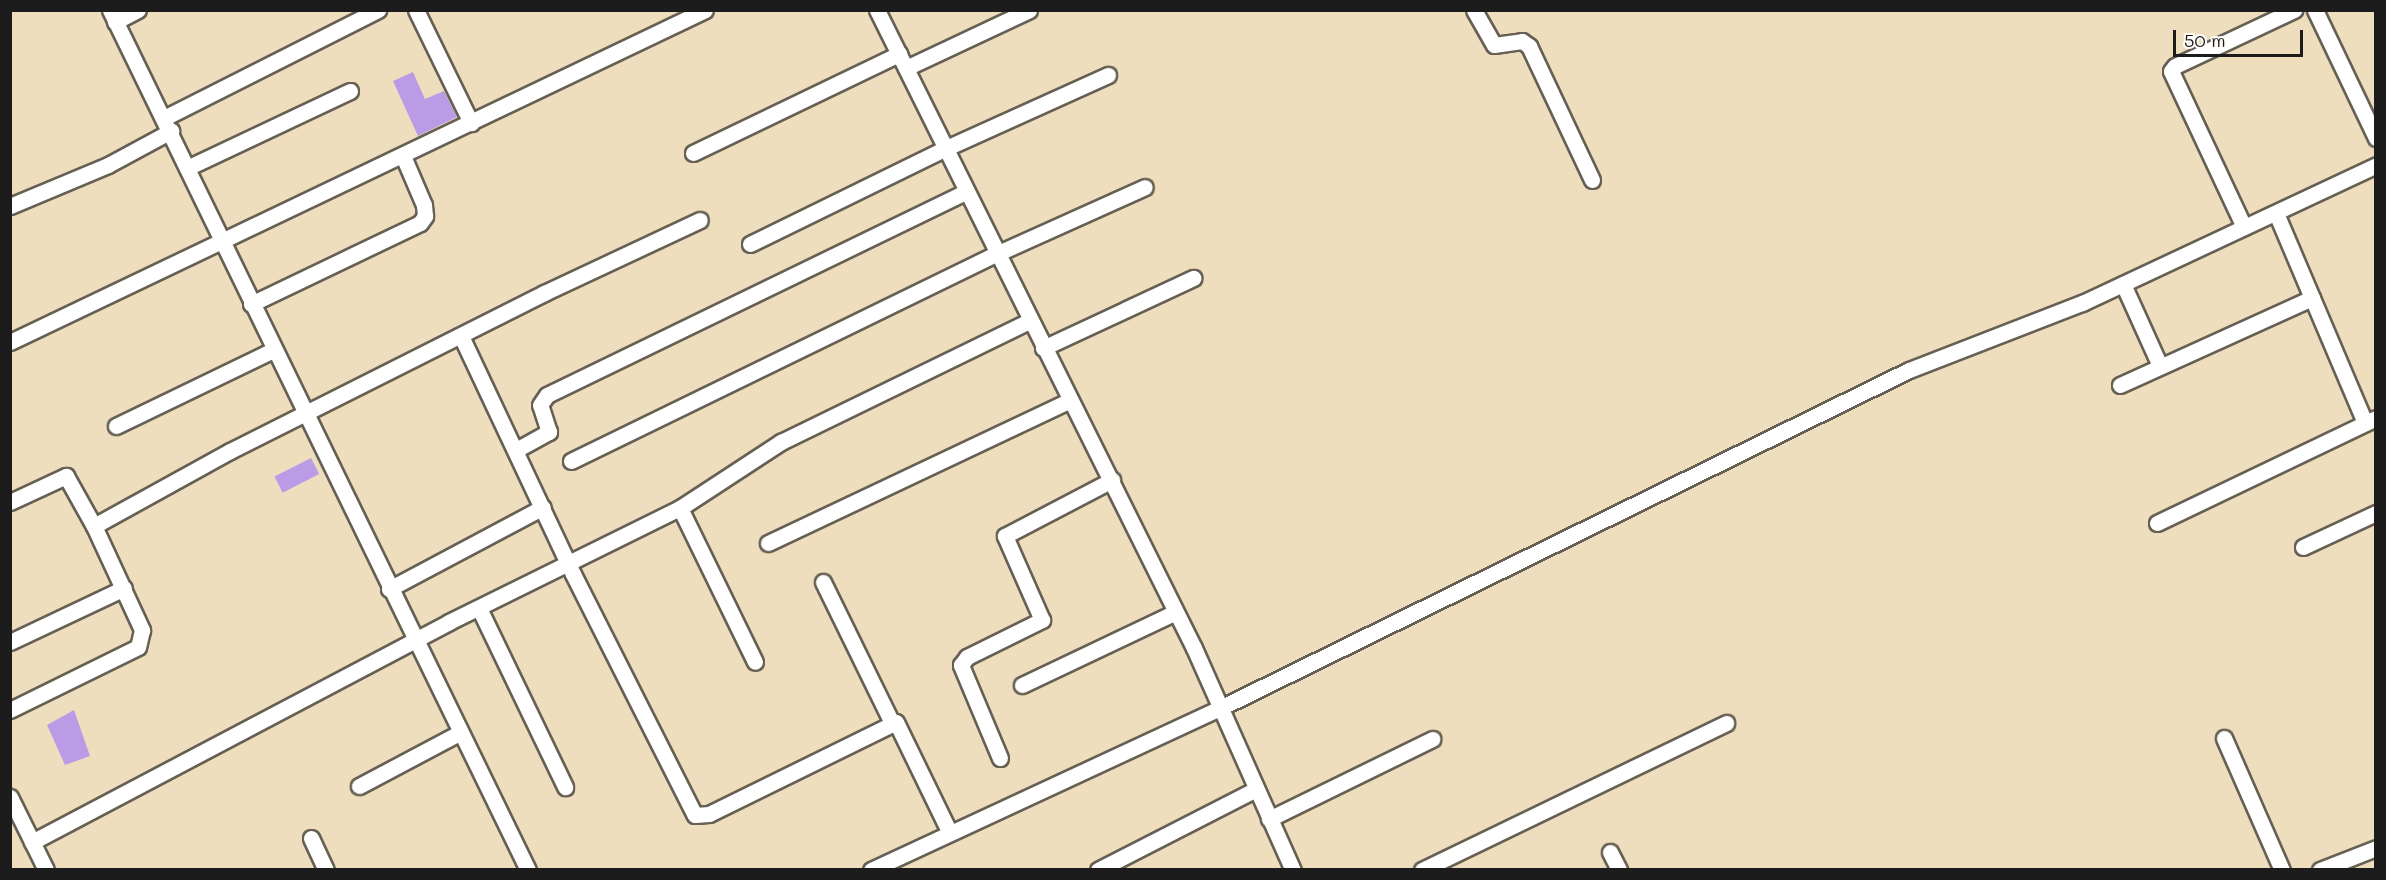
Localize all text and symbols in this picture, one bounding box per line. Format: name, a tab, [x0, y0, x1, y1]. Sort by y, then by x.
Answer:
scale bar	[2176, 18, 2306, 56]
text: 50 m	[2184, 28, 2226, 52]

